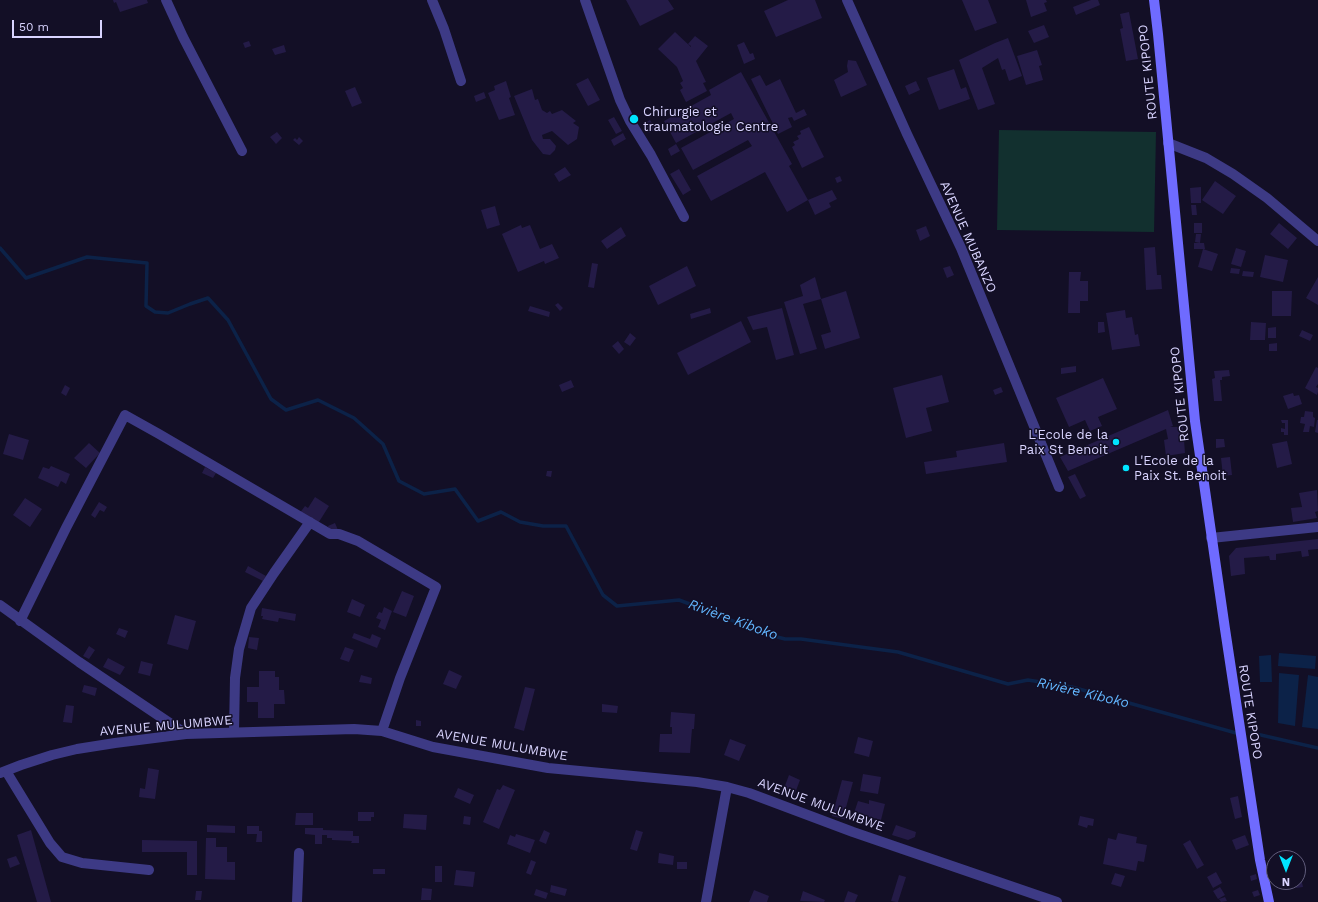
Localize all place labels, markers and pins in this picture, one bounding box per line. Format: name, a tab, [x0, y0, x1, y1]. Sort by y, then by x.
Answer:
place label: Chirurgie et traumatologie Centre	[643, 104, 778, 135]
marker: Chirurgie et traumatologie Centre	[628, 113, 640, 125]
place label: L'Ecole de la Paix St Benoit	[1019, 427, 1108, 458]
marker: L'Ecole de la Paix St Benoit	[1111, 437, 1121, 447]
place label: L'Ecole de la Paix St. Benoit	[1134, 453, 1227, 484]
marker: L'Ecole de la Paix St. Benoit	[1121, 463, 1131, 473]

